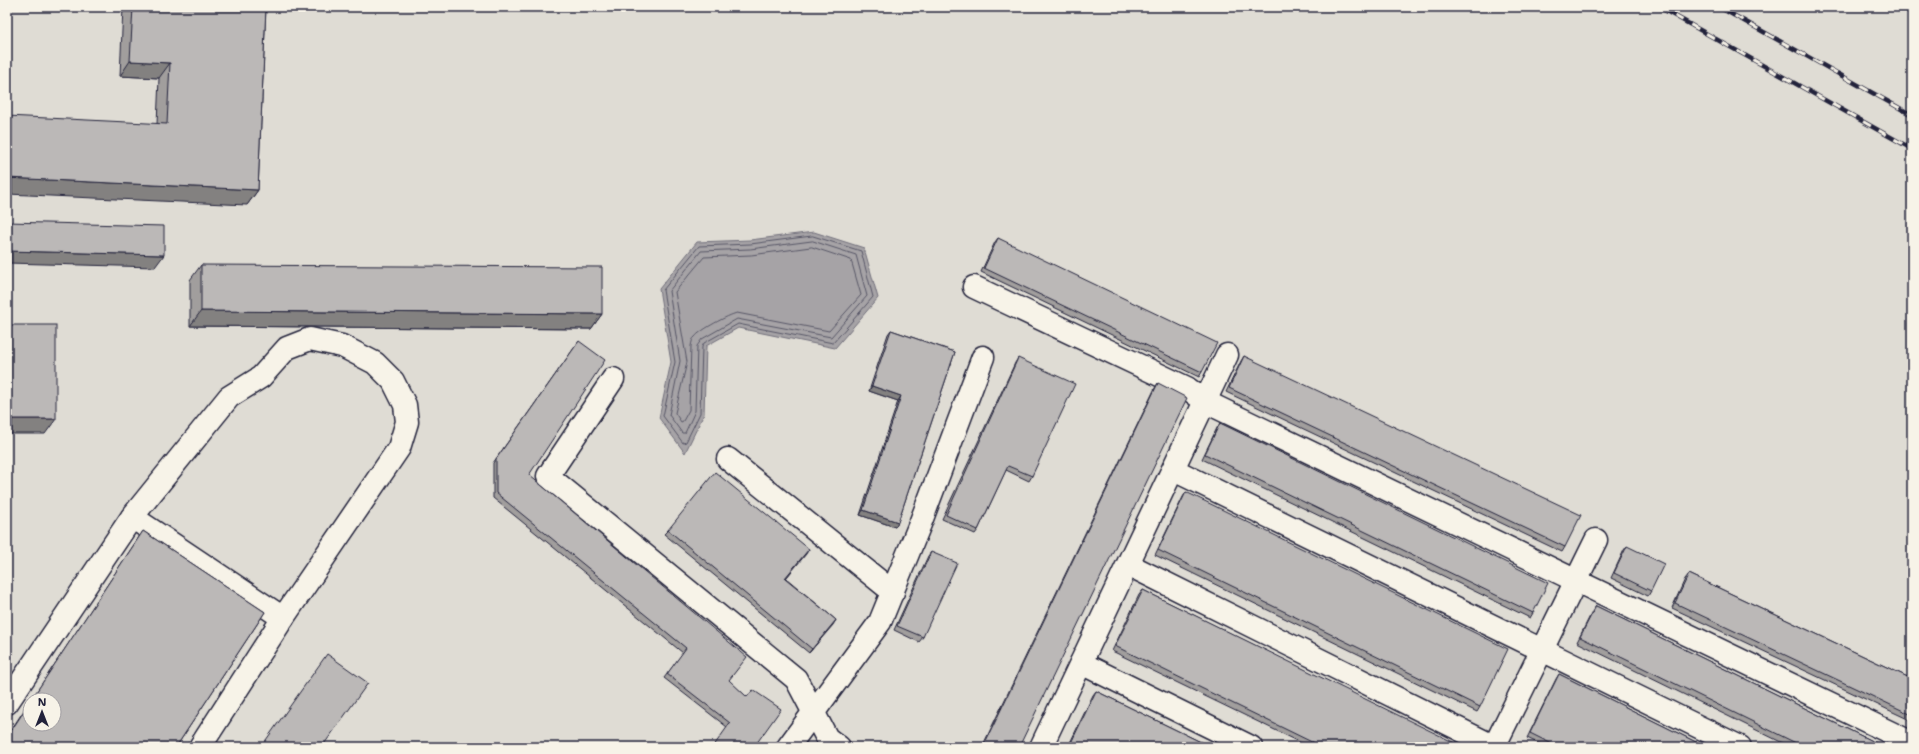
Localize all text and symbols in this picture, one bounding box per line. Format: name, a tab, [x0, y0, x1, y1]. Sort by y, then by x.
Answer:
north arrow	[22, 692, 62, 732]
text: N	[38, 695, 47, 710]

